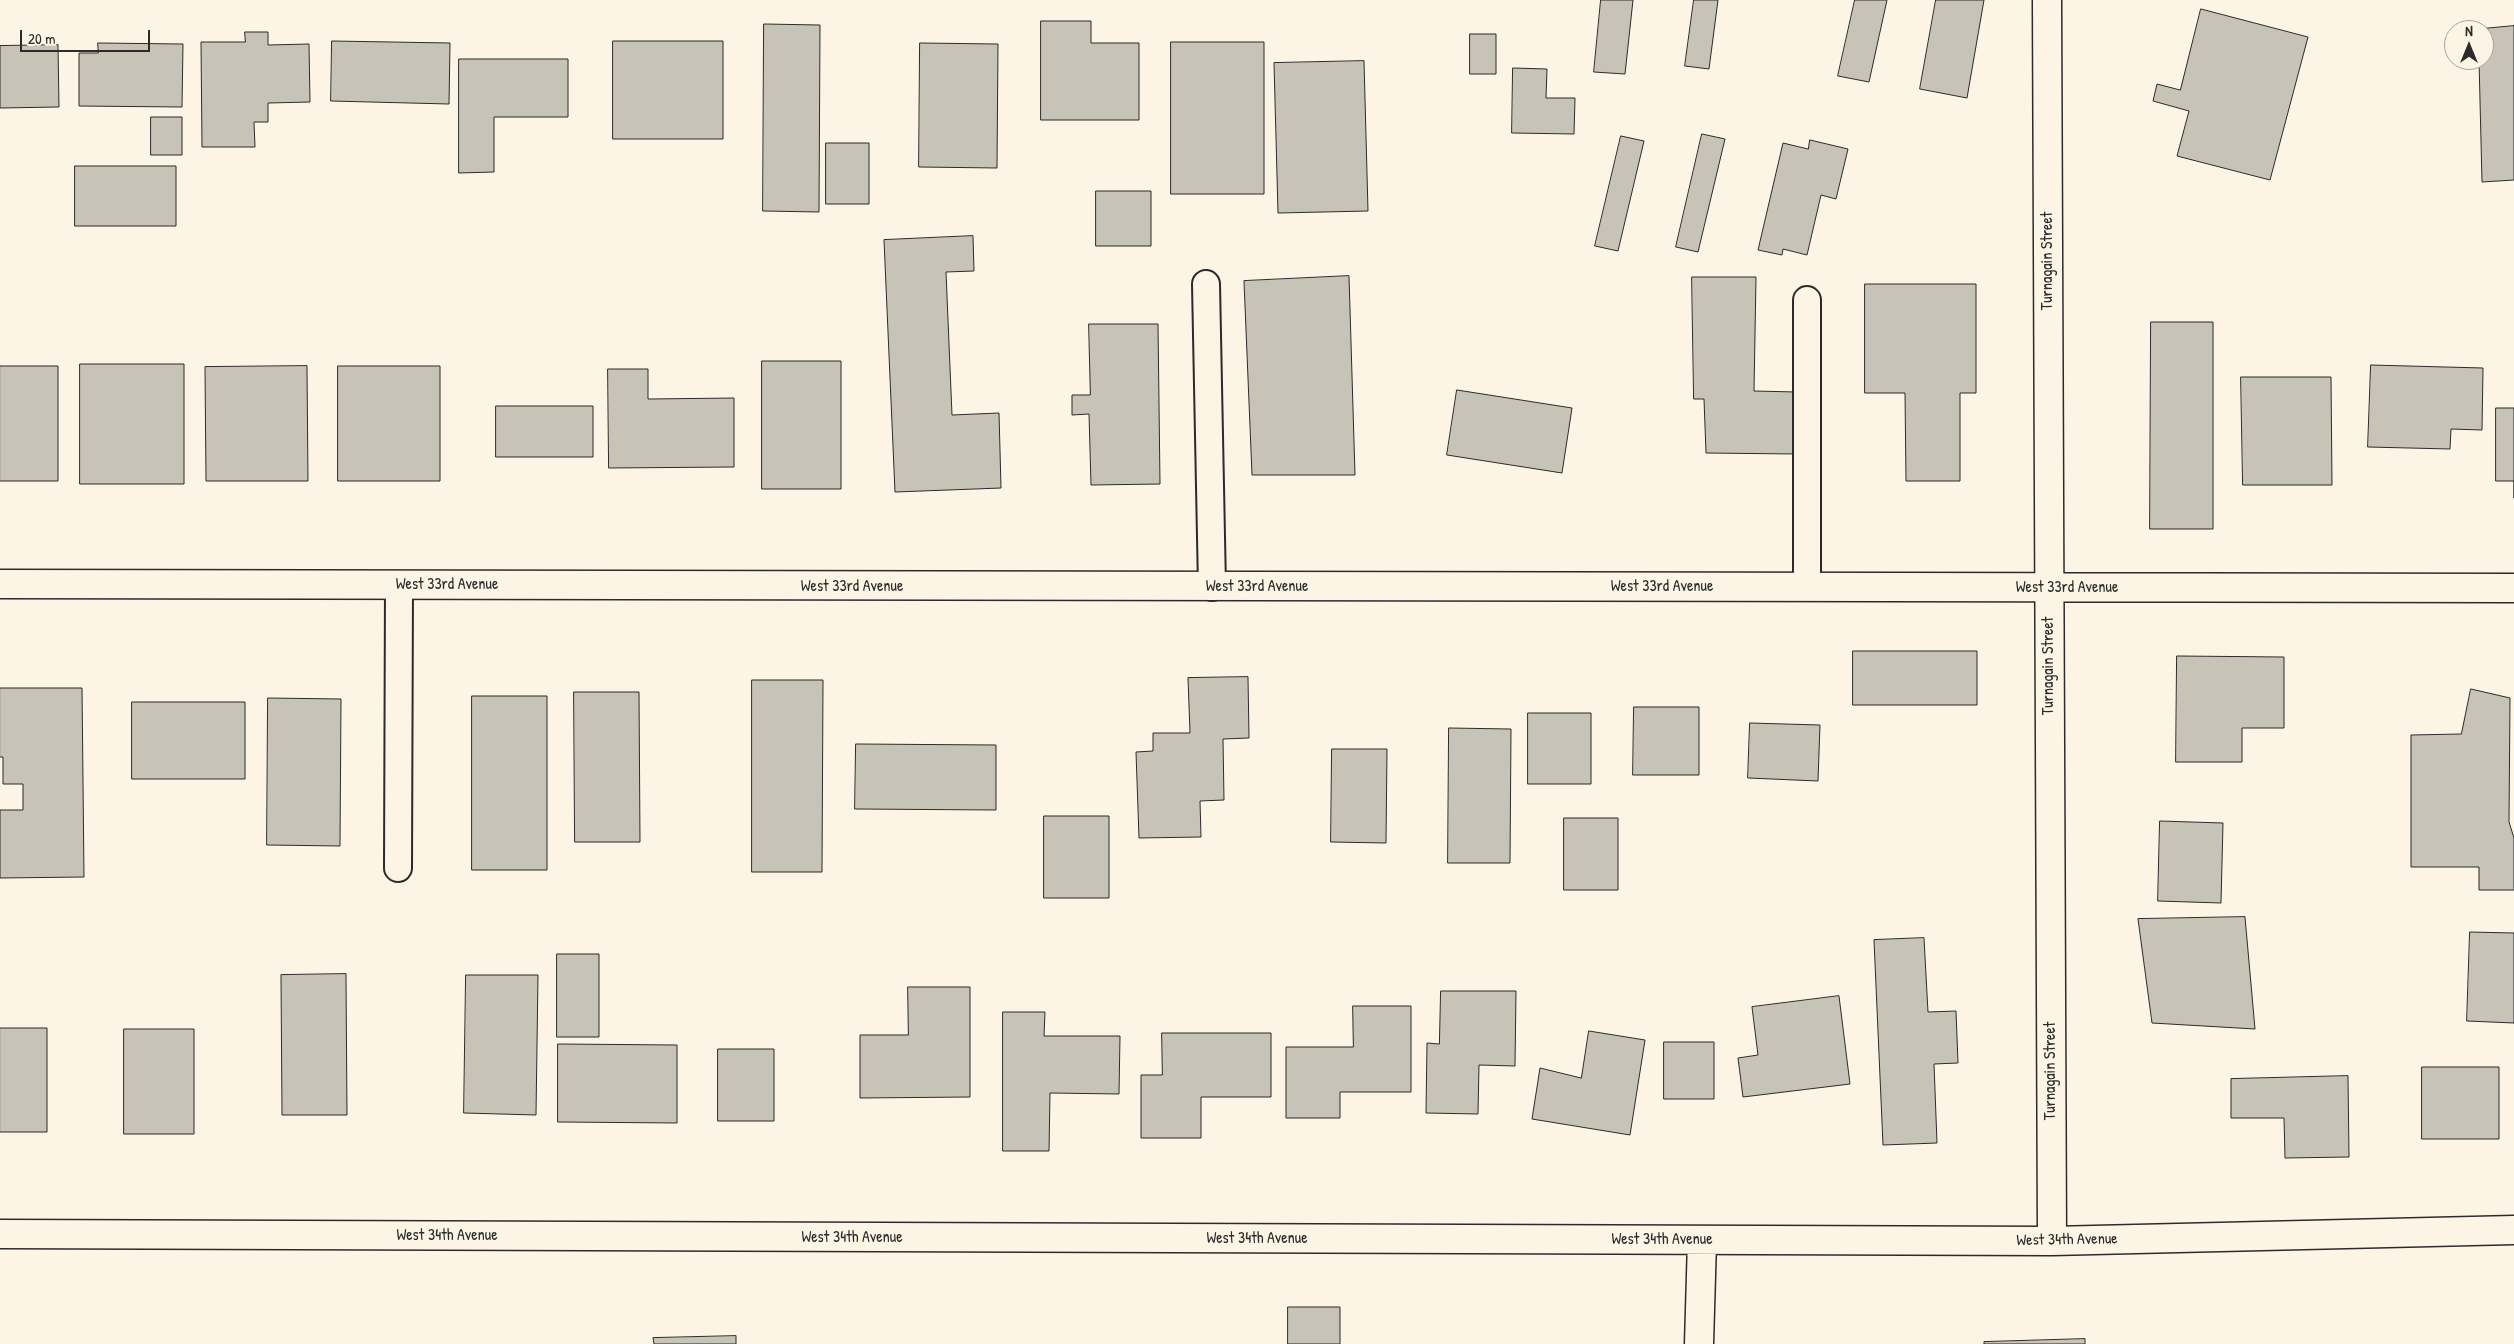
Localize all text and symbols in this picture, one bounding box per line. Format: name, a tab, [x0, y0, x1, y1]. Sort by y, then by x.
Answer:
scale bar	[22, 20, 152, 52]
north arrow	[2444, 20, 2494, 70]
text: N	[2465, 21, 2473, 40]
text: 20 m	[28, 28, 55, 49]
street label: Turnagain Street	[2038, 212, 2058, 310]
street label: West 33rd Avenue	[396, 575, 498, 595]
street label: West 33rd Avenue	[801, 577, 903, 597]
street label: West 33rd Avenue	[1206, 577, 1308, 597]
street label: West 33rd Avenue	[1611, 577, 1713, 597]
street label: West 33rd Avenue	[2016, 578, 2118, 598]
street label: Turnagain Street	[2039, 617, 2059, 715]
street label: Turnagain Street	[2041, 1022, 2061, 1120]
street label: West 34th Avenue	[396, 1226, 498, 1246]
street label: West 34th Avenue	[801, 1228, 903, 1248]
street label: West 34th Avenue	[1206, 1229, 1308, 1249]
street label: West 34th Avenue	[1611, 1230, 1713, 1250]
street label: West 34th Avenue	[2016, 1230, 2118, 1250]

